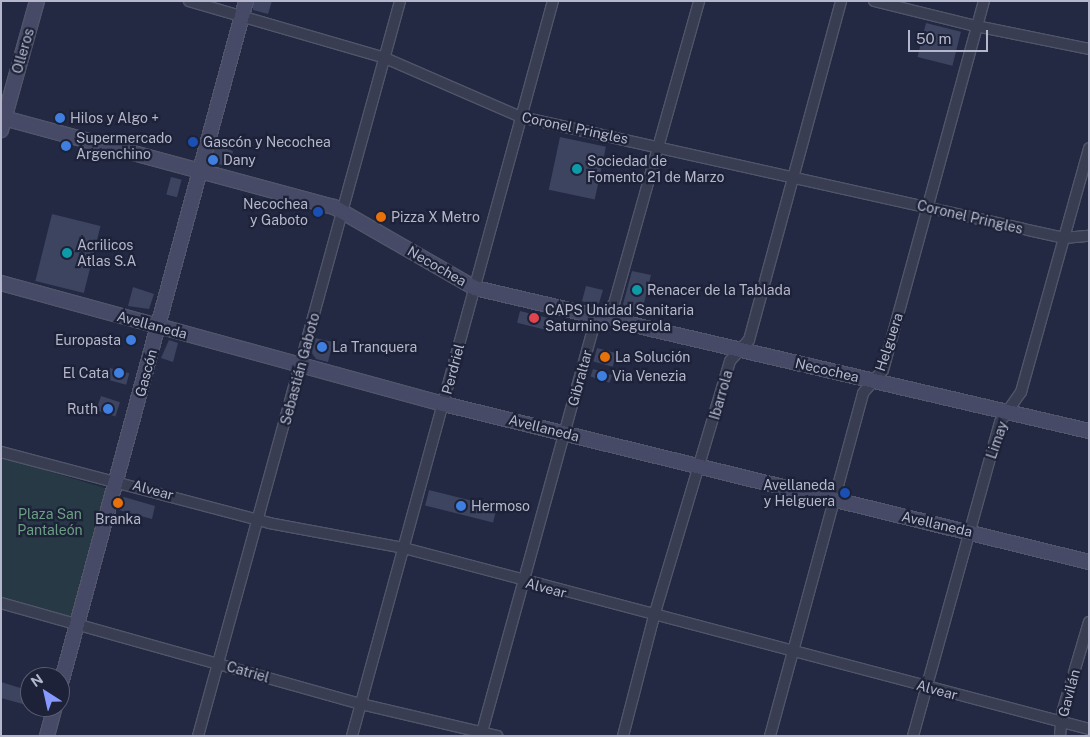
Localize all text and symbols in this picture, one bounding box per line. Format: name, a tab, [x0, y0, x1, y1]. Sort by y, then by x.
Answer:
scale bar	[910, 20, 990, 52]
street label: Olleros	[9, 26, 37, 76]
text: 50 m	[916, 30, 951, 47]
street label: Coronel Pringles	[520, 109, 630, 147]
place label: Hilos y Algo +	[70, 110, 159, 126]
marker: Hilos y Algo +	[54, 112, 66, 124]
place label: Supermercado Argenchino	[76, 130, 172, 162]
place label: Gascón y Necochea	[203, 134, 331, 150]
marker: Gascón y Necochea	[187, 136, 199, 148]
marker: Supermercado Argenchino	[60, 140, 72, 152]
place label: Dany	[223, 152, 256, 168]
place label: Sociedad de Fomento 21 de Marzo	[587, 153, 725, 186]
marker: Dany	[207, 154, 219, 166]
marker: Sociedad de Fomento 21 de Marzo	[571, 163, 583, 175]
place label: Necochea y Gaboto	[243, 196, 308, 228]
street label: Coronel Pringles	[915, 197, 1025, 237]
marker: Necochea y Gaboto	[312, 206, 324, 218]
place label: Pizza X Metro	[391, 209, 480, 225]
marker: Pizza X Metro	[375, 211, 387, 223]
place label: Acrilicos Atlas S.A	[77, 237, 137, 270]
street label: Necochea	[405, 242, 469, 290]
marker: Acrilicos Atlas S.A	[61, 247, 73, 259]
place label: Renacer de la Tablada	[647, 282, 791, 298]
marker: Renacer de la Tablada	[631, 284, 643, 296]
place label: CAPS Unidad Sanitaria Saturnino Segurola	[545, 302, 694, 334]
street label: Avellaneda	[115, 308, 189, 342]
street label: Sebastián Gaboto	[277, 311, 323, 427]
marker: CAPS Unidad Sanitaria Saturnino Segurola	[527, 311, 541, 325]
street label: Helguera	[872, 311, 906, 373]
place label: Europasta	[55, 332, 121, 348]
marker: Europasta	[125, 334, 137, 346]
place label: La Tranquera	[332, 339, 417, 355]
marker: La Tranquera	[316, 341, 328, 353]
street label: Perdriel	[438, 342, 468, 396]
street label: Gascón	[132, 347, 160, 399]
street label: Gibraltar	[564, 348, 596, 408]
place label: La Solución	[615, 349, 690, 365]
marker: La Solución	[599, 351, 611, 363]
street label: Necochea	[793, 354, 861, 386]
place label: El Cata	[63, 365, 109, 381]
marker: El Cata	[113, 367, 125, 379]
place label: Via Venezia	[612, 368, 687, 384]
street label: Ibarrola	[706, 368, 736, 422]
marker: Via Venezia	[596, 370, 608, 382]
place label: Ruth	[67, 401, 98, 417]
marker: Ruth	[102, 403, 114, 415]
street label: Avellaneda	[507, 411, 581, 445]
street label: Limay	[983, 419, 1011, 461]
street label: Alvear	[131, 476, 175, 504]
place label: Avellaneda y Helguera	[763, 477, 835, 510]
marker: Avellaneda y Helguera	[839, 487, 851, 499]
marker: Branka	[112, 497, 124, 509]
place label: Hermoso	[471, 498, 530, 514]
marker: Hermoso	[455, 500, 467, 512]
park label: Plaza San Pantaleón	[17, 506, 83, 538]
street label: Avellaneda	[900, 508, 974, 540]
place label: Branka	[95, 511, 141, 527]
street label: Alvear	[524, 574, 568, 602]
street label: Catriel	[225, 658, 271, 686]
north arrow	[20, 667, 70, 717]
street label: Gavilán	[1055, 667, 1083, 719]
text: N	[28, 671, 46, 690]
street label: Alvear	[915, 676, 959, 704]

